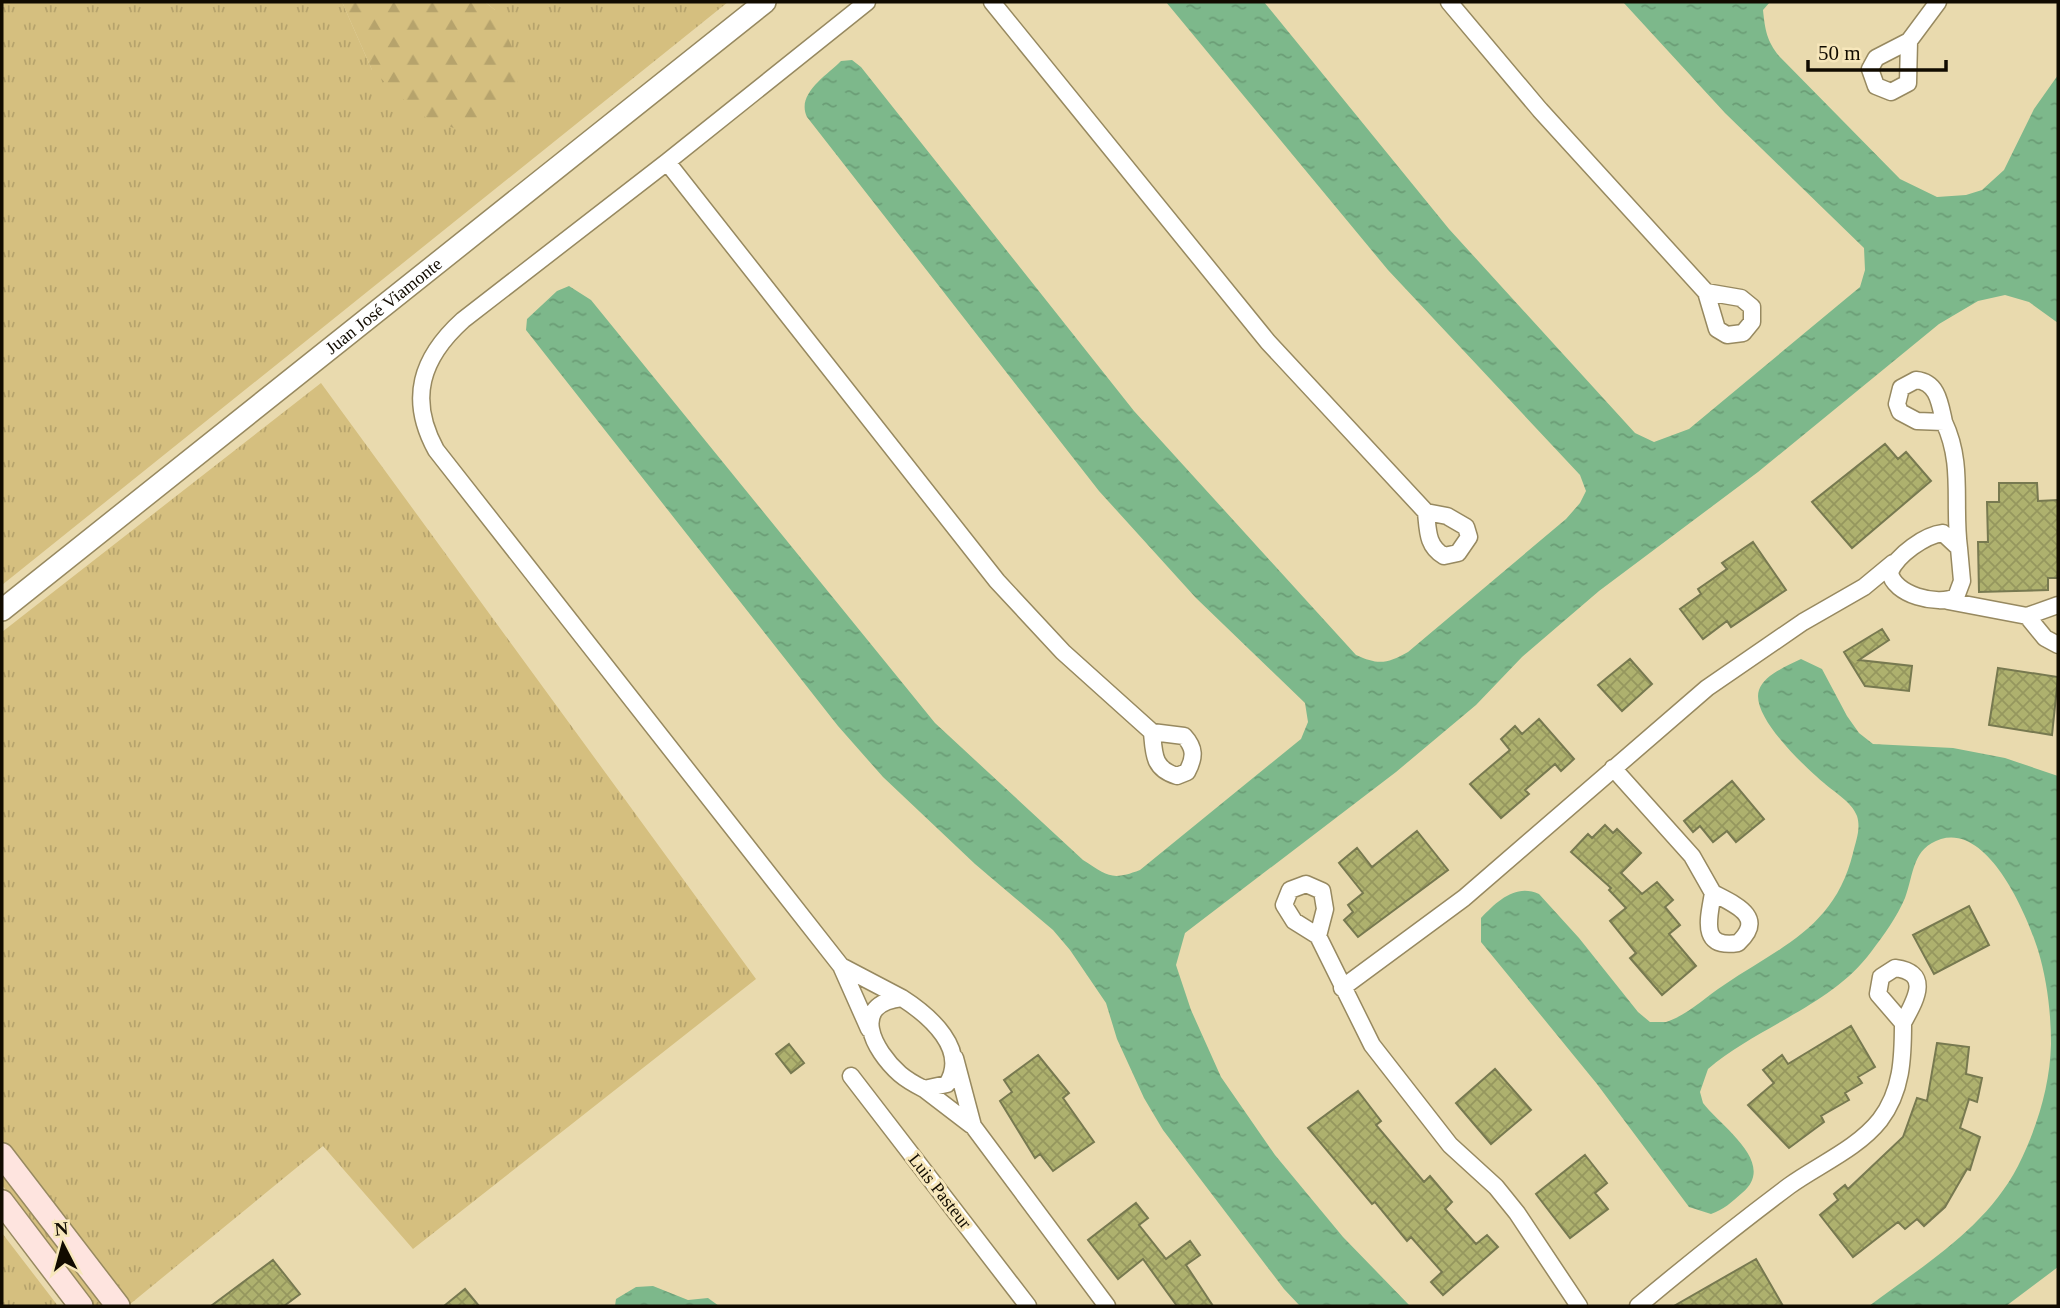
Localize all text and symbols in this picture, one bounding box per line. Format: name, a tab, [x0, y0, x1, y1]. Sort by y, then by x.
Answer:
scale bar	[1808, 28, 1946, 72]
text: 50 m	[1818, 41, 1861, 65]
street label: Juan José Viamonte	[322, 254, 446, 358]
street label: Luis Pasteur	[905, 1150, 975, 1232]
north arrow	[28, 1210, 98, 1280]
text: N	[53, 1217, 69, 1240]

